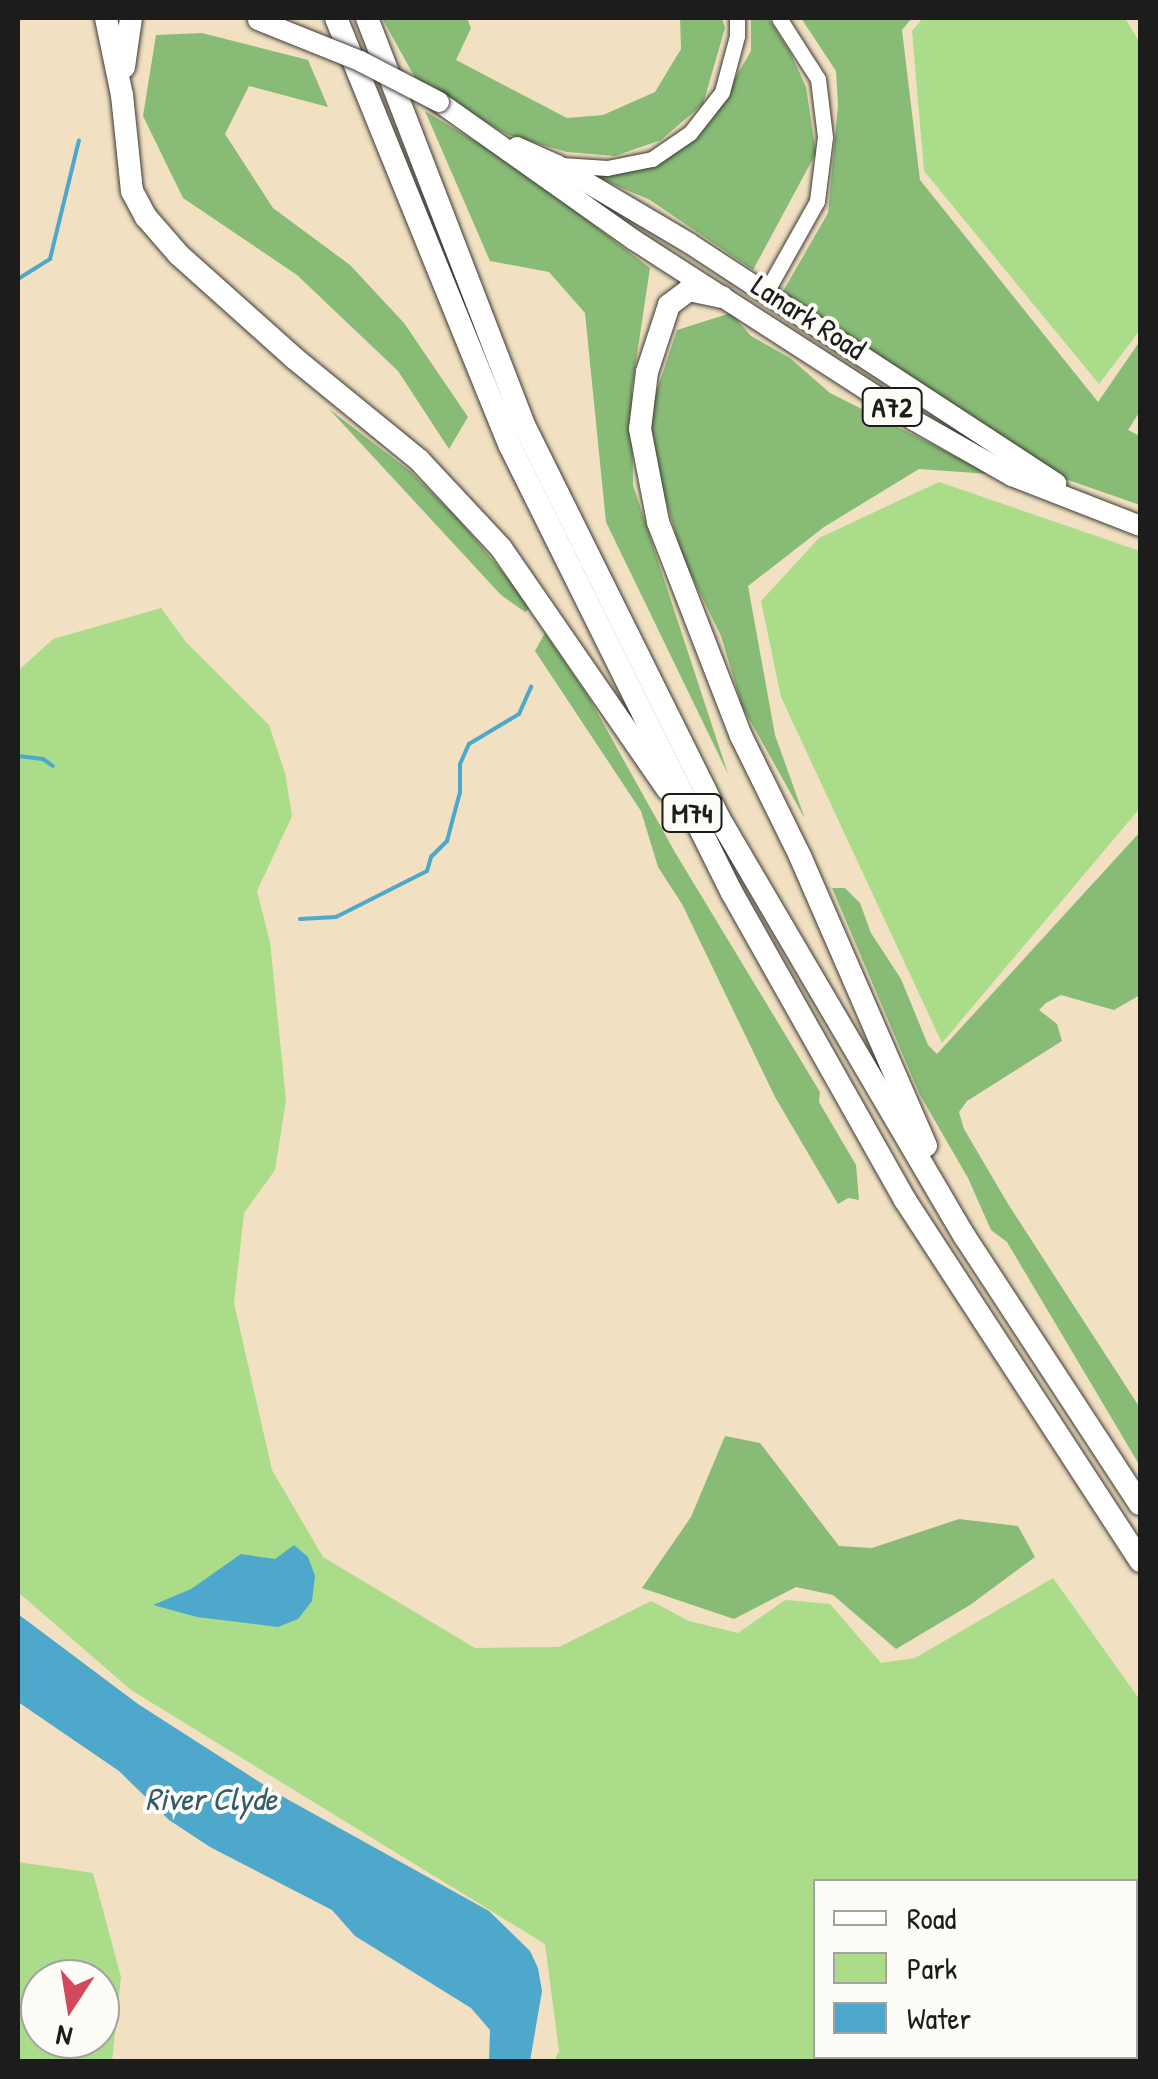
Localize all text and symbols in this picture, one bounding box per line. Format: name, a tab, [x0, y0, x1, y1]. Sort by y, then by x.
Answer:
street label: Lanark Road	[745, 267, 873, 367]
road number: A72	[860, 384, 924, 430]
road number: M74	[660, 790, 724, 836]
water label: River Clyde	[145, 1780, 277, 1818]
legend	[813, 1879, 1138, 2059]
text: Road	[907, 1898, 956, 1938]
text: Park	[907, 1948, 957, 1988]
north arrow	[20, 1959, 120, 2059]
text: Water	[907, 1998, 971, 2038]
text: N	[53, 2016, 75, 2057]

